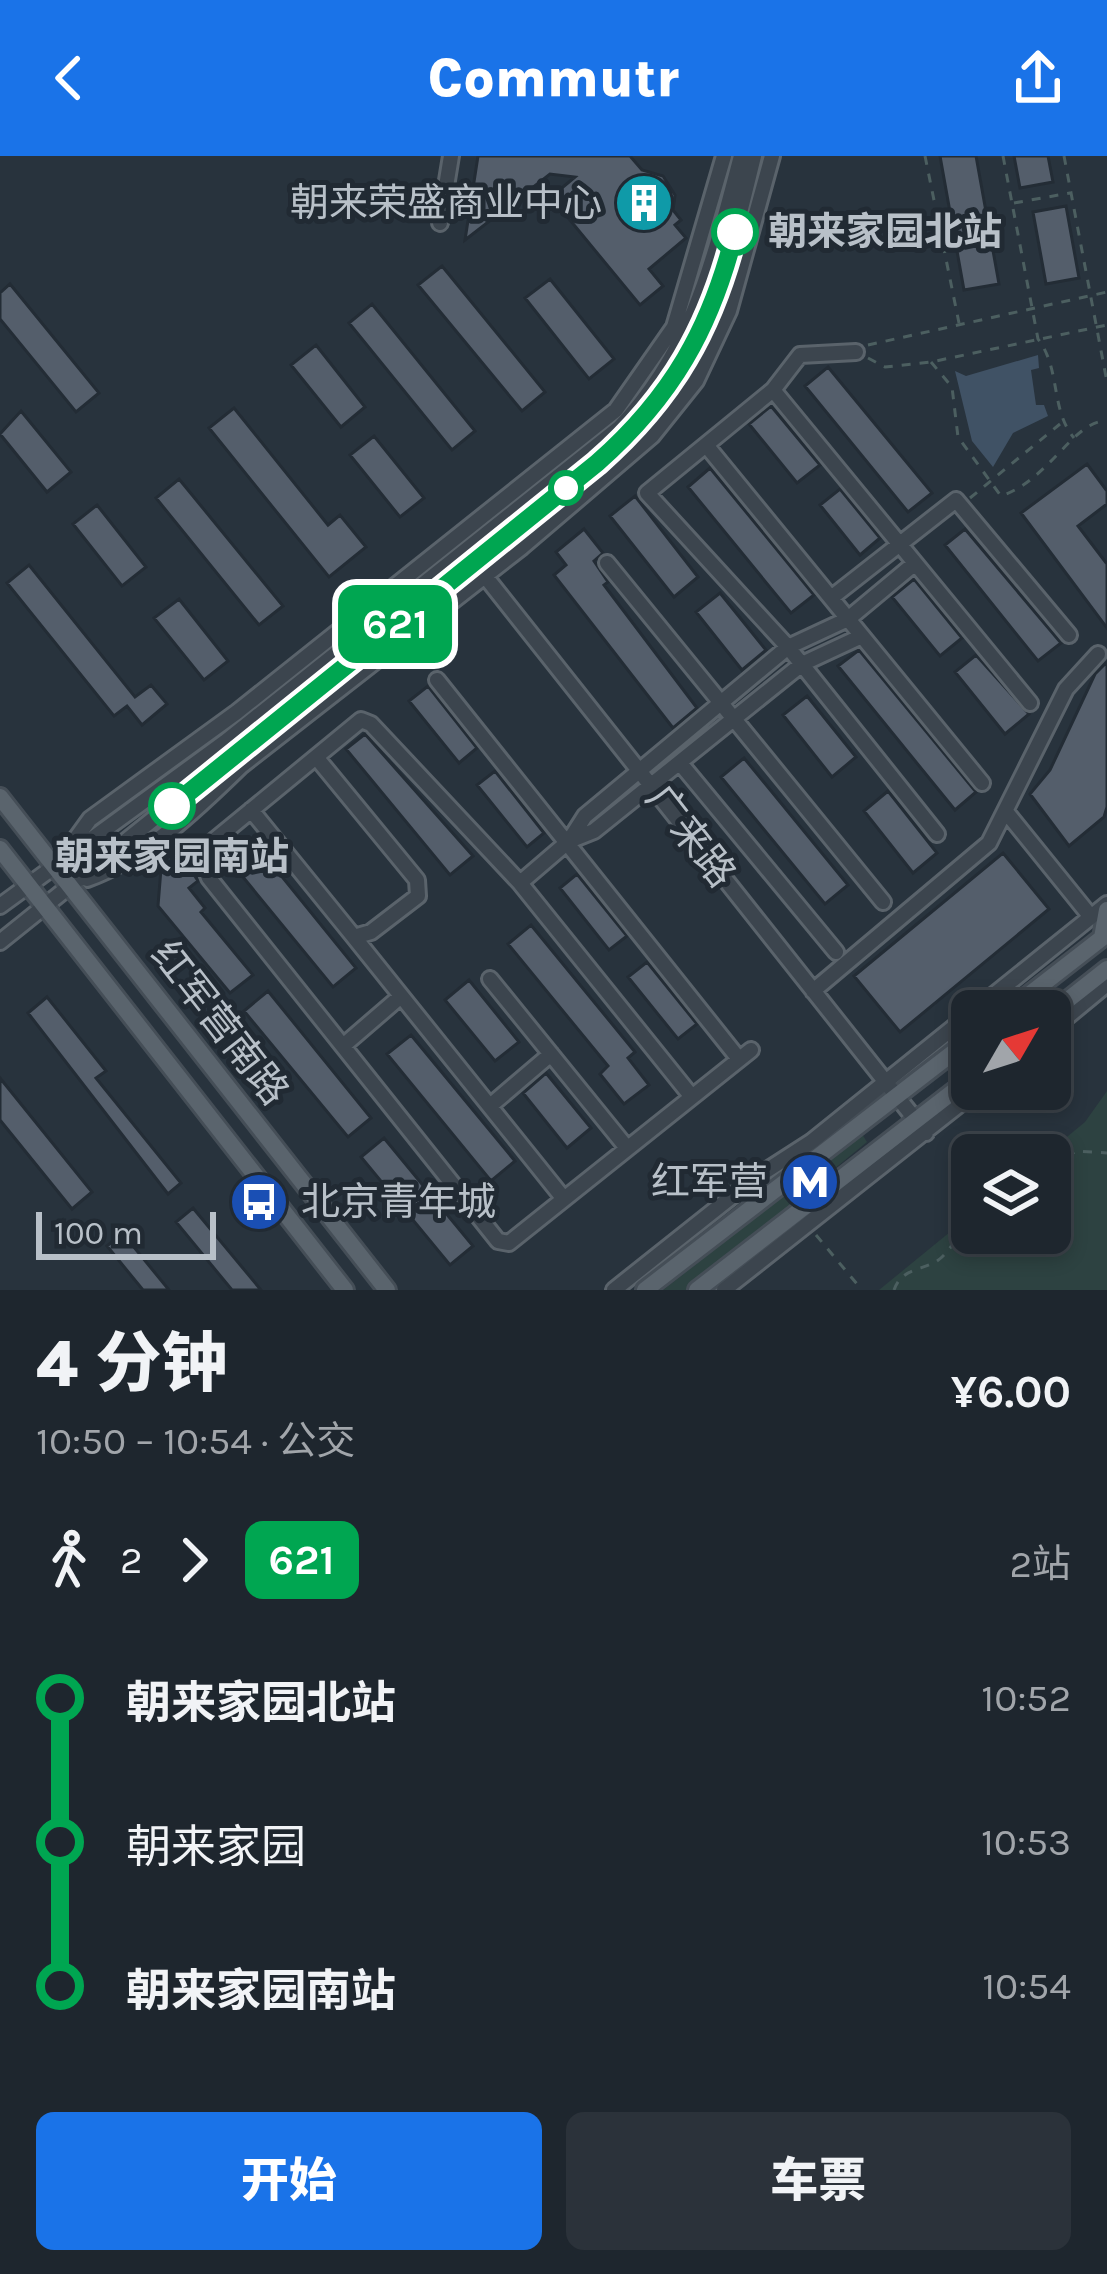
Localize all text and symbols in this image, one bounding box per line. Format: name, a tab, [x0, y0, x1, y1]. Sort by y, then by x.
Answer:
icon: back	[36, 45, 102, 111]
icon: share	[1005, 45, 1071, 111]
text: Commutr	[428, 46, 679, 110]
building icon: 朝来荣盛商业中心	[613, 172, 675, 234]
place label: 朝来荣盛商业中心	[290, 180, 602, 226]
place label: 朝来家园北站	[768, 209, 1002, 255]
marker: 朝来家园北站	[713, 210, 757, 254]
unlabelled marker	[550, 472, 582, 504]
line badge: 621	[326, 585, 464, 663]
text: 621	[362, 599, 428, 649]
street label: 广来路	[637, 776, 745, 896]
marker: 朝来家园南站	[150, 784, 194, 828]
place label: 朝来家园南站	[55, 834, 289, 880]
street label: 红军营南路	[142, 932, 298, 1114]
north arrow	[951, 990, 1071, 1110]
map controls	[951, 990, 1071, 1254]
button: layers	[951, 1134, 1071, 1254]
metro station icon: 红军营	[779, 1151, 841, 1213]
place label: 红军营	[651, 1159, 768, 1205]
bus stop icon: 北京青年城	[228, 1171, 290, 1233]
place label: 北京青年城	[301, 1179, 496, 1225]
scale bar	[36, 1206, 216, 1259]
text: 100 m	[54, 1214, 143, 1252]
text: 4 分钟	[36, 1325, 228, 1403]
text: ¥6.00	[951, 1366, 1071, 1418]
text: 10:50 – 10:54 · 公交	[36, 1418, 355, 1464]
icon: walk	[36, 1527, 102, 1593]
icon: forward	[161, 1527, 227, 1593]
text: 621	[269, 1535, 335, 1585]
text: 2	[120, 1537, 143, 1583]
text: 2站	[1009, 1541, 1071, 1587]
text: 10:52	[981, 1675, 1071, 1721]
text: 朝来家园北站	[126, 1677, 396, 1729]
text: 10:53	[981, 1819, 1071, 1865]
text: 朝来家园	[126, 1821, 306, 1873]
text: 10:54	[982, 1963, 1071, 2009]
text: 朝来家园南站	[126, 1965, 396, 2017]
button: 开始	[36, 2112, 542, 2250]
button: 车票	[566, 2112, 1071, 2250]

